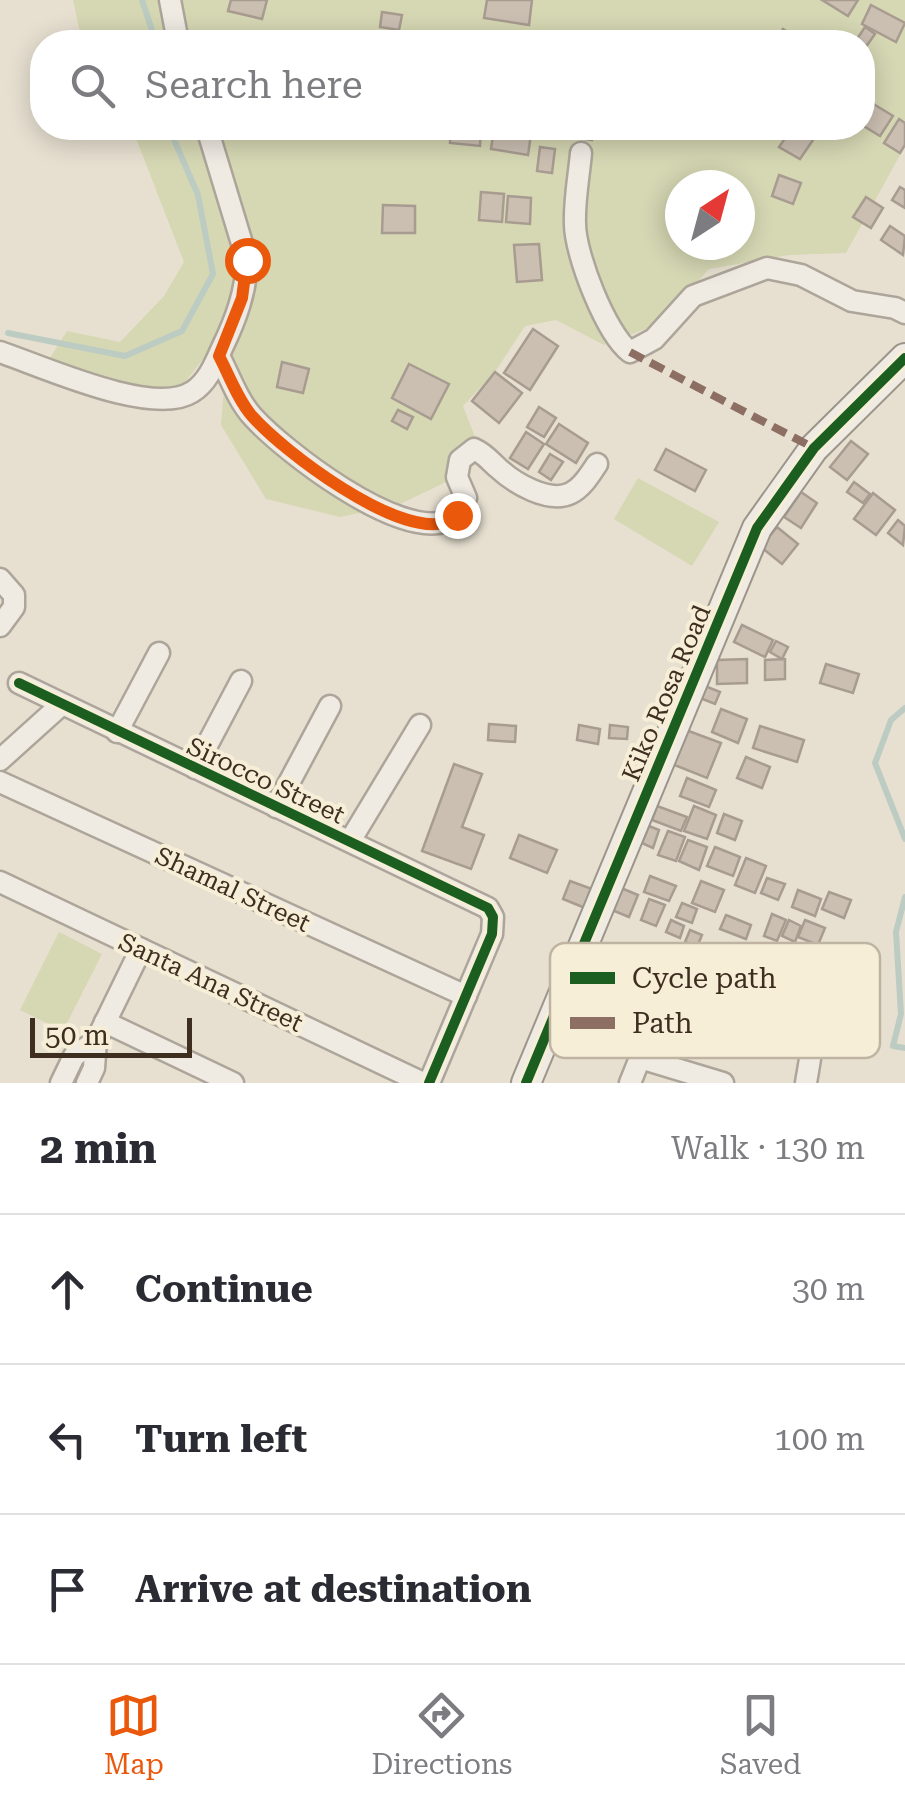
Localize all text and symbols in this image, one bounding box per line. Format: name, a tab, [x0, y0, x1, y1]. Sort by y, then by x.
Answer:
search box	[30, 30, 875, 140]
icon: search	[65, 58, 120, 113]
text: Search here	[145, 63, 363, 107]
north arrow	[665, 170, 755, 260]
route start	[225, 238, 271, 284]
route end	[435, 493, 481, 539]
street label: Kiko Rosa Road	[616, 601, 717, 786]
street label: Sirocco Street	[183, 731, 349, 830]
street label: Shamal Street	[151, 841, 315, 938]
street label: Santa Ana Street	[114, 927, 307, 1038]
legend	[550, 943, 880, 1058]
text: Cycle path	[632, 962, 777, 995]
text: Path	[632, 1007, 693, 1040]
scale bar	[30, 1013, 192, 1058]
text: 50 m	[45, 1019, 109, 1052]
text: 2 min	[40, 1124, 157, 1173]
text: Walk · 130 m	[671, 1129, 865, 1167]
icon: ahead	[40, 1262, 95, 1317]
text: Continue	[135, 1267, 313, 1311]
text: 30 m	[792, 1270, 865, 1308]
icon: left	[40, 1412, 95, 1467]
text: Turn left	[135, 1417, 307, 1461]
text: 100 m	[774, 1420, 865, 1458]
icon: arrive	[40, 1562, 95, 1617]
text: Arrive at destination	[135, 1567, 531, 1611]
tab: Map	[104, 1688, 164, 1781]
tab: Directions	[371, 1688, 512, 1781]
tab: Saved	[720, 1688, 801, 1781]

